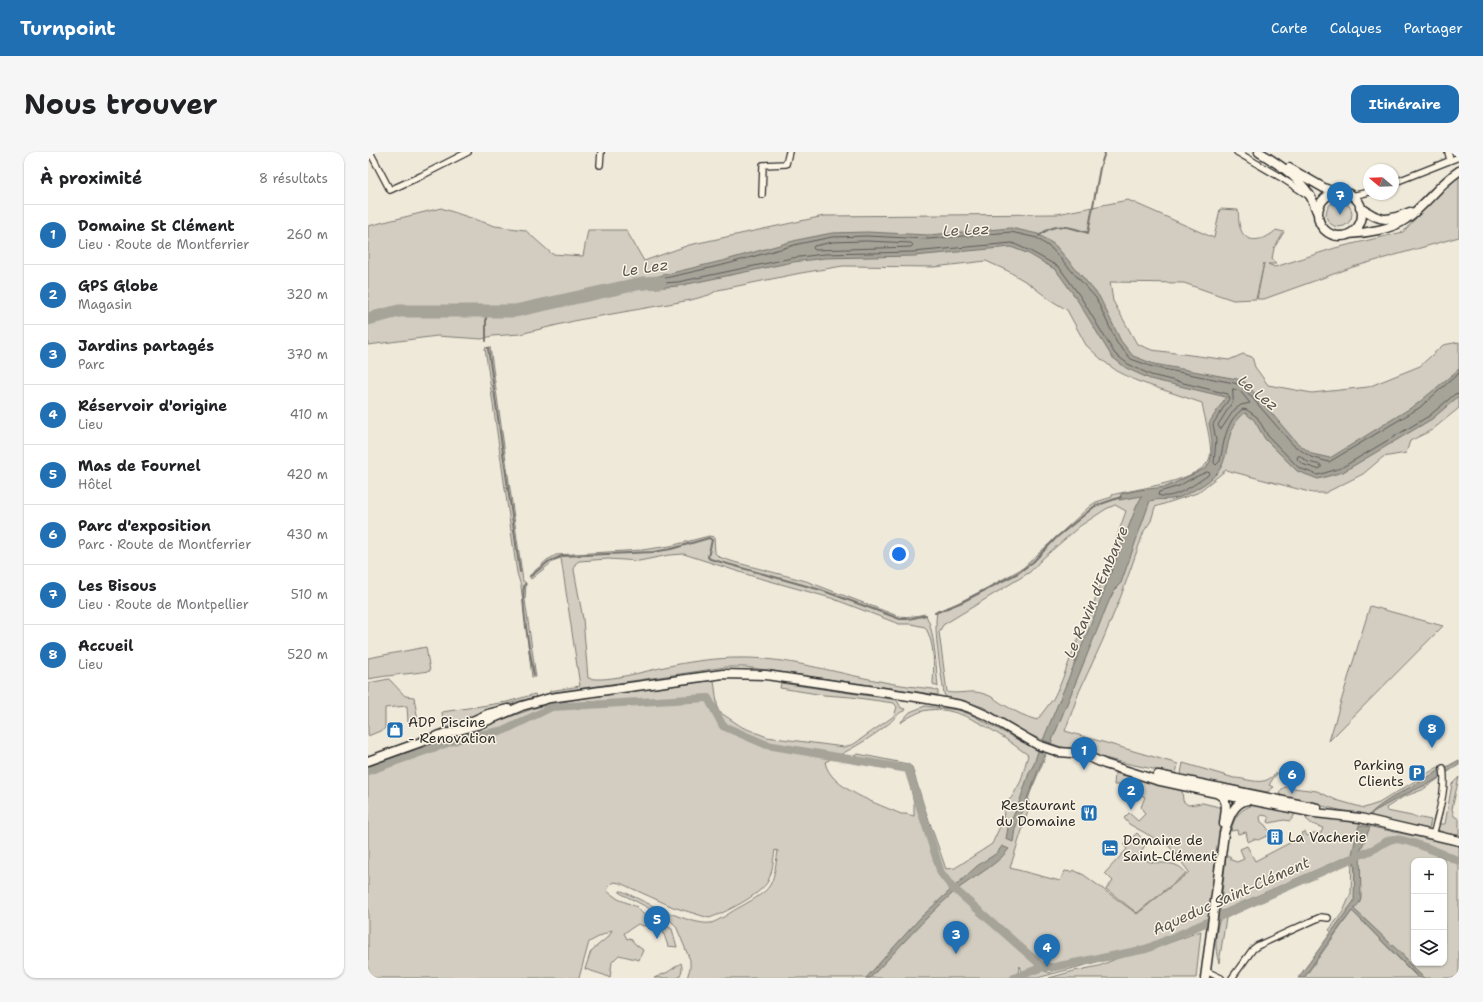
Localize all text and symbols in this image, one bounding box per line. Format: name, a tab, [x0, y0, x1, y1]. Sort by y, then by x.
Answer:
text: Turnpoint	[20, 16, 116, 41]
text: Carte	[1271, 19, 1308, 37]
text: Calques	[1330, 19, 1382, 37]
text: Partager	[1404, 19, 1463, 37]
text: Nous trouver	[24, 85, 218, 123]
button: Itinéraire	[1351, 85, 1459, 123]
north arrow	[1363, 164, 1399, 200]
text: À proximité	[40, 167, 142, 189]
text: 8 résultats	[259, 170, 328, 187]
pin: 7	[1327, 182, 1353, 215]
text: Domaine St Clément	[78, 216, 235, 236]
water label: Le Lez	[942, 219, 990, 241]
text: 1	[50, 226, 56, 243]
text: 260 m	[286, 226, 328, 243]
text: Lieu · Route de Montferrier	[78, 236, 250, 253]
water label: Le Lez	[620, 254, 670, 282]
text: GPS Globe	[78, 276, 158, 296]
text: 2	[48, 286, 58, 303]
text: 320 m	[286, 286, 328, 303]
text: Magasin	[78, 296, 132, 313]
text: Jardins partagés	[78, 336, 214, 356]
text: 3	[48, 346, 58, 363]
text: 370 m	[286, 346, 328, 363]
text: Parc	[78, 356, 105, 373]
water label: Le Lez	[1234, 371, 1282, 415]
text: Réservoir d'origine	[78, 396, 227, 416]
text: 4	[48, 406, 58, 423]
text: 410 m	[290, 406, 328, 423]
text: Lieu	[78, 416, 103, 433]
text: Mas de Fournel	[78, 456, 201, 476]
text: 5	[49, 466, 57, 483]
text: 420 m	[286, 466, 328, 483]
text: Hôtel	[78, 476, 112, 493]
text: Parc d'exposition	[78, 516, 211, 536]
water label: Le Ravin d'Embarre	[1059, 523, 1133, 661]
text: 6	[48, 526, 58, 543]
text: 430 m	[286, 526, 328, 543]
text: Parc · Route de Montferrier	[78, 536, 251, 553]
your location	[889, 544, 909, 564]
text: Les Bisous	[78, 576, 157, 596]
text: 7	[48, 586, 58, 603]
text: 510 m	[291, 586, 328, 603]
text: Lieu · Route de Montpellier	[78, 596, 249, 613]
text: Accueil	[78, 636, 133, 656]
text: 8	[48, 646, 58, 663]
text: 520 m	[287, 646, 328, 663]
text: Lieu	[78, 656, 103, 673]
place label: ADP Piscine - Renovation	[408, 713, 496, 747]
pin: 8	[1419, 715, 1445, 748]
shop icon: ADP Piscine - Renovation	[385, 720, 405, 740]
pin: 1	[1071, 737, 1097, 770]
place label: Parking Clients	[1354, 756, 1404, 790]
pin: 6	[1279, 761, 1305, 794]
parking icon: Parking Clients	[1407, 763, 1427, 783]
pin: 2	[1118, 777, 1144, 810]
place label: Restaurant du Domaine	[996, 796, 1076, 830]
restaurant icon: Restaurant du Domaine	[1079, 803, 1099, 823]
building icon: La Vacherie	[1265, 827, 1285, 847]
place label: La Vacherie	[1288, 828, 1367, 846]
place label: Domaine de Saint-Clément	[1123, 831, 1217, 865]
hotel icon: Domaine de Saint-Clément	[1100, 838, 1120, 858]
water label: Aqueduc Saint-Clément	[1149, 852, 1313, 940]
map controls	[1411, 858, 1447, 966]
button: +	[1411, 858, 1447, 894]
button: −	[1411, 894, 1447, 930]
pin: 5	[644, 906, 670, 939]
pin: 3	[943, 921, 969, 954]
button: layers	[1411, 930, 1447, 966]
pin: 4	[1034, 934, 1060, 967]

